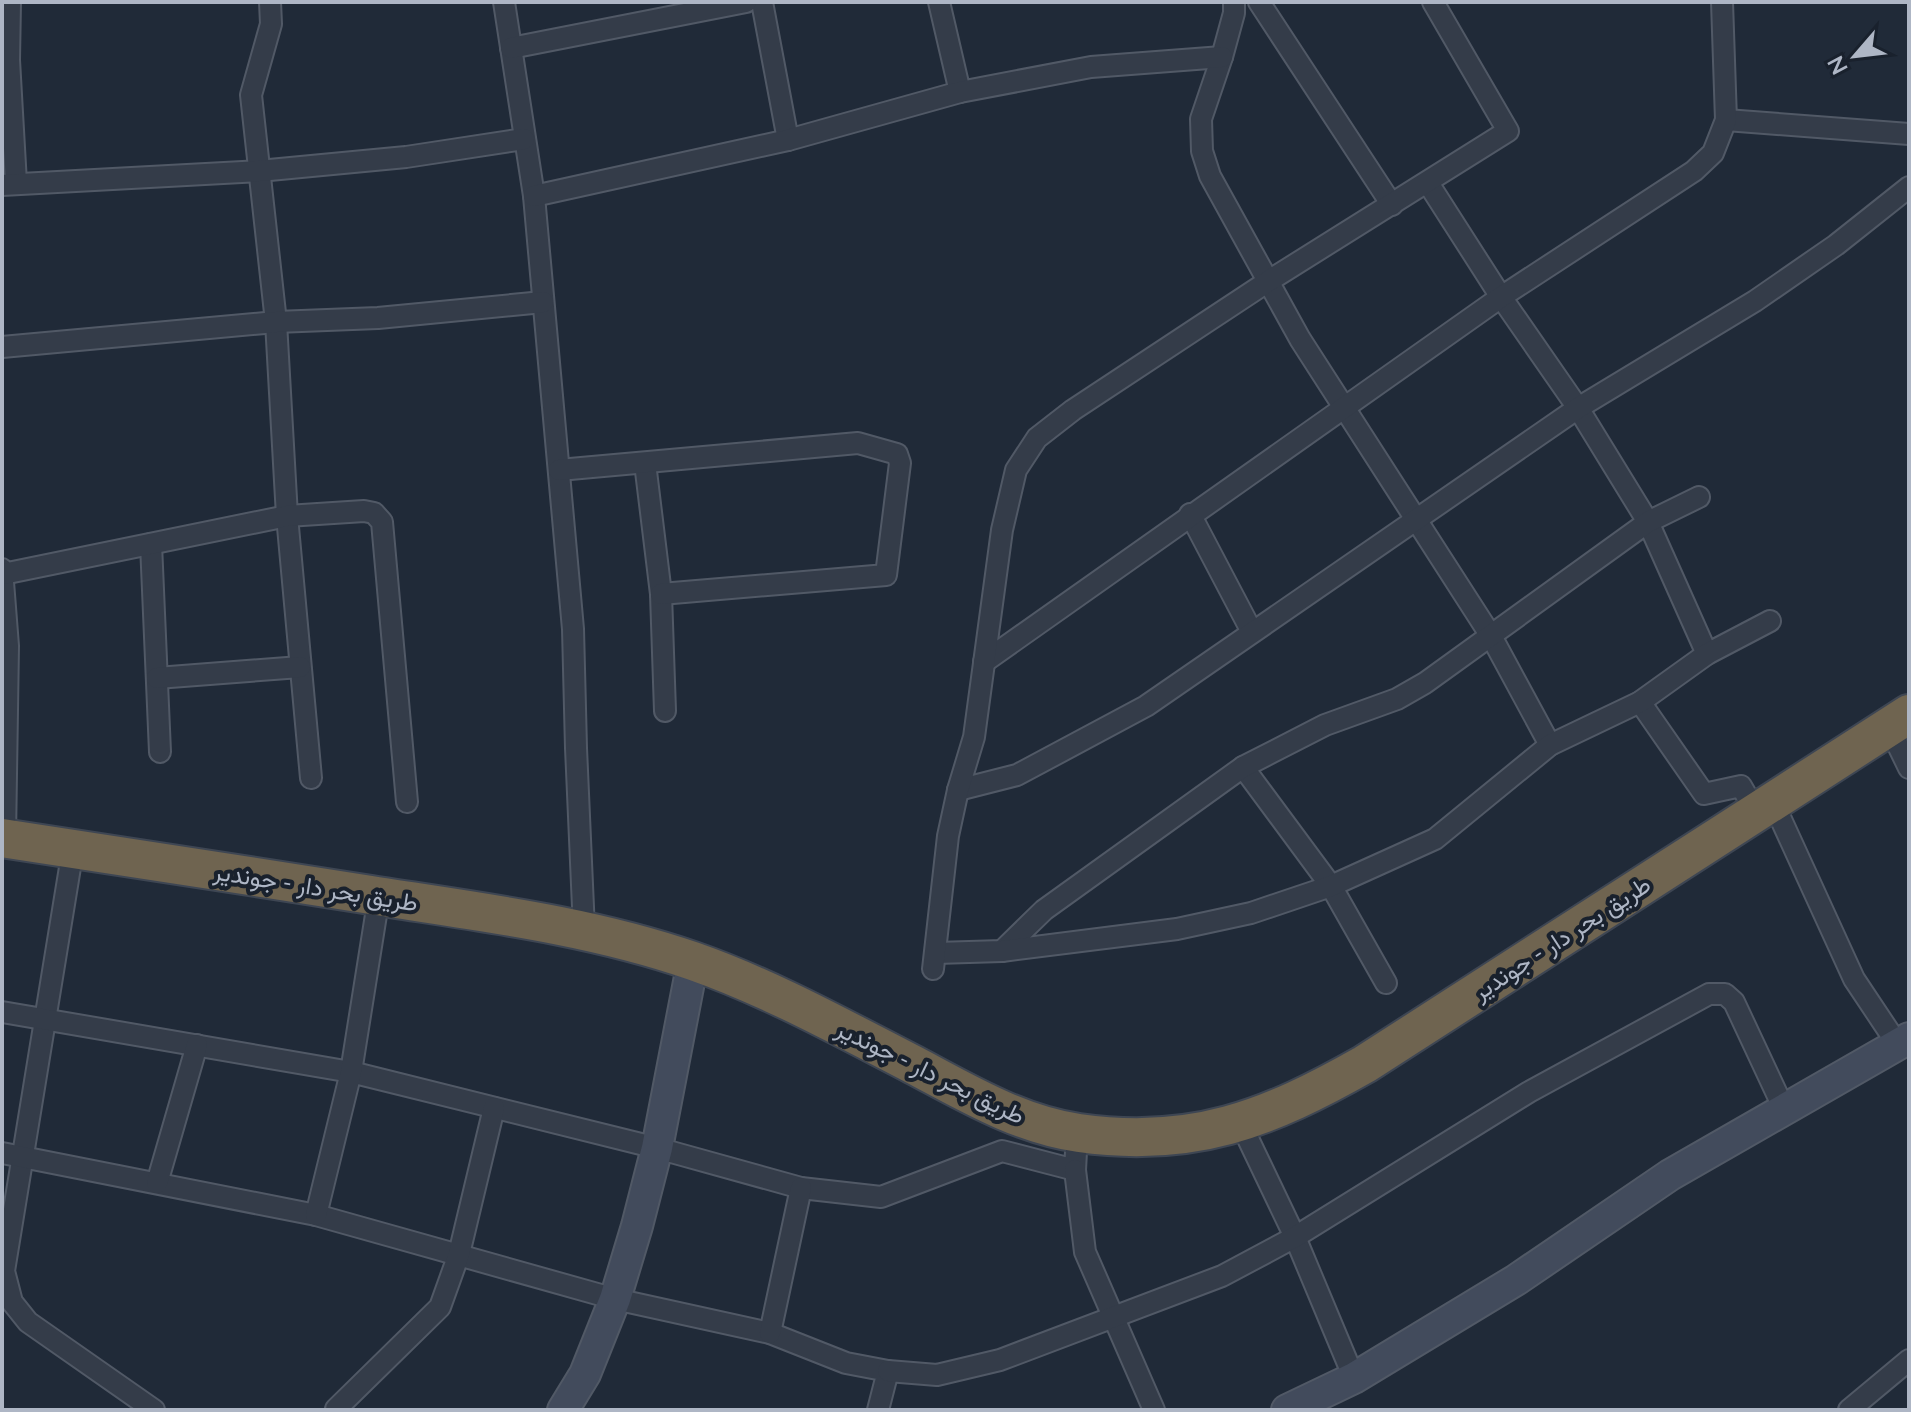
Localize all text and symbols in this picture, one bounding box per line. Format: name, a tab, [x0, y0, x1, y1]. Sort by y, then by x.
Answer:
north arrow	[1815, 16, 1895, 96]
text: N	[1821, 52, 1853, 79]
street label: طريق بحر دار - جوندير	[211, 855, 420, 918]
street label: طريق بحر دار - جوندير	[1466, 869, 1656, 1008]
street label: طريق بحر دار - جوندير	[830, 1012, 1030, 1131]

